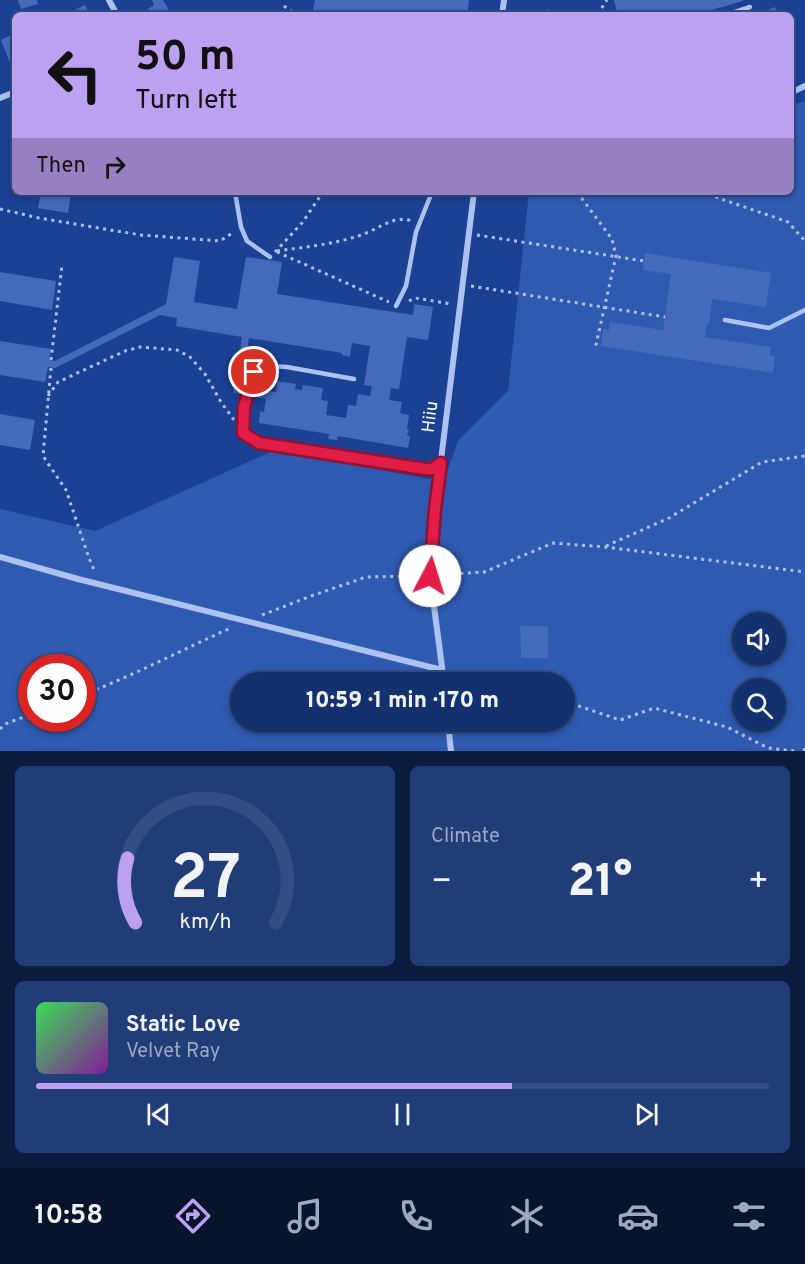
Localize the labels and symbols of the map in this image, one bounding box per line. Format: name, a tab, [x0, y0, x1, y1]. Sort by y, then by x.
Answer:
pin	[228, 346, 279, 397]
street label: Hiiu	[418, 400, 444, 434]
position arrow	[398, 544, 462, 608]
speed limit sign: 30	[18, 654, 96, 732]

